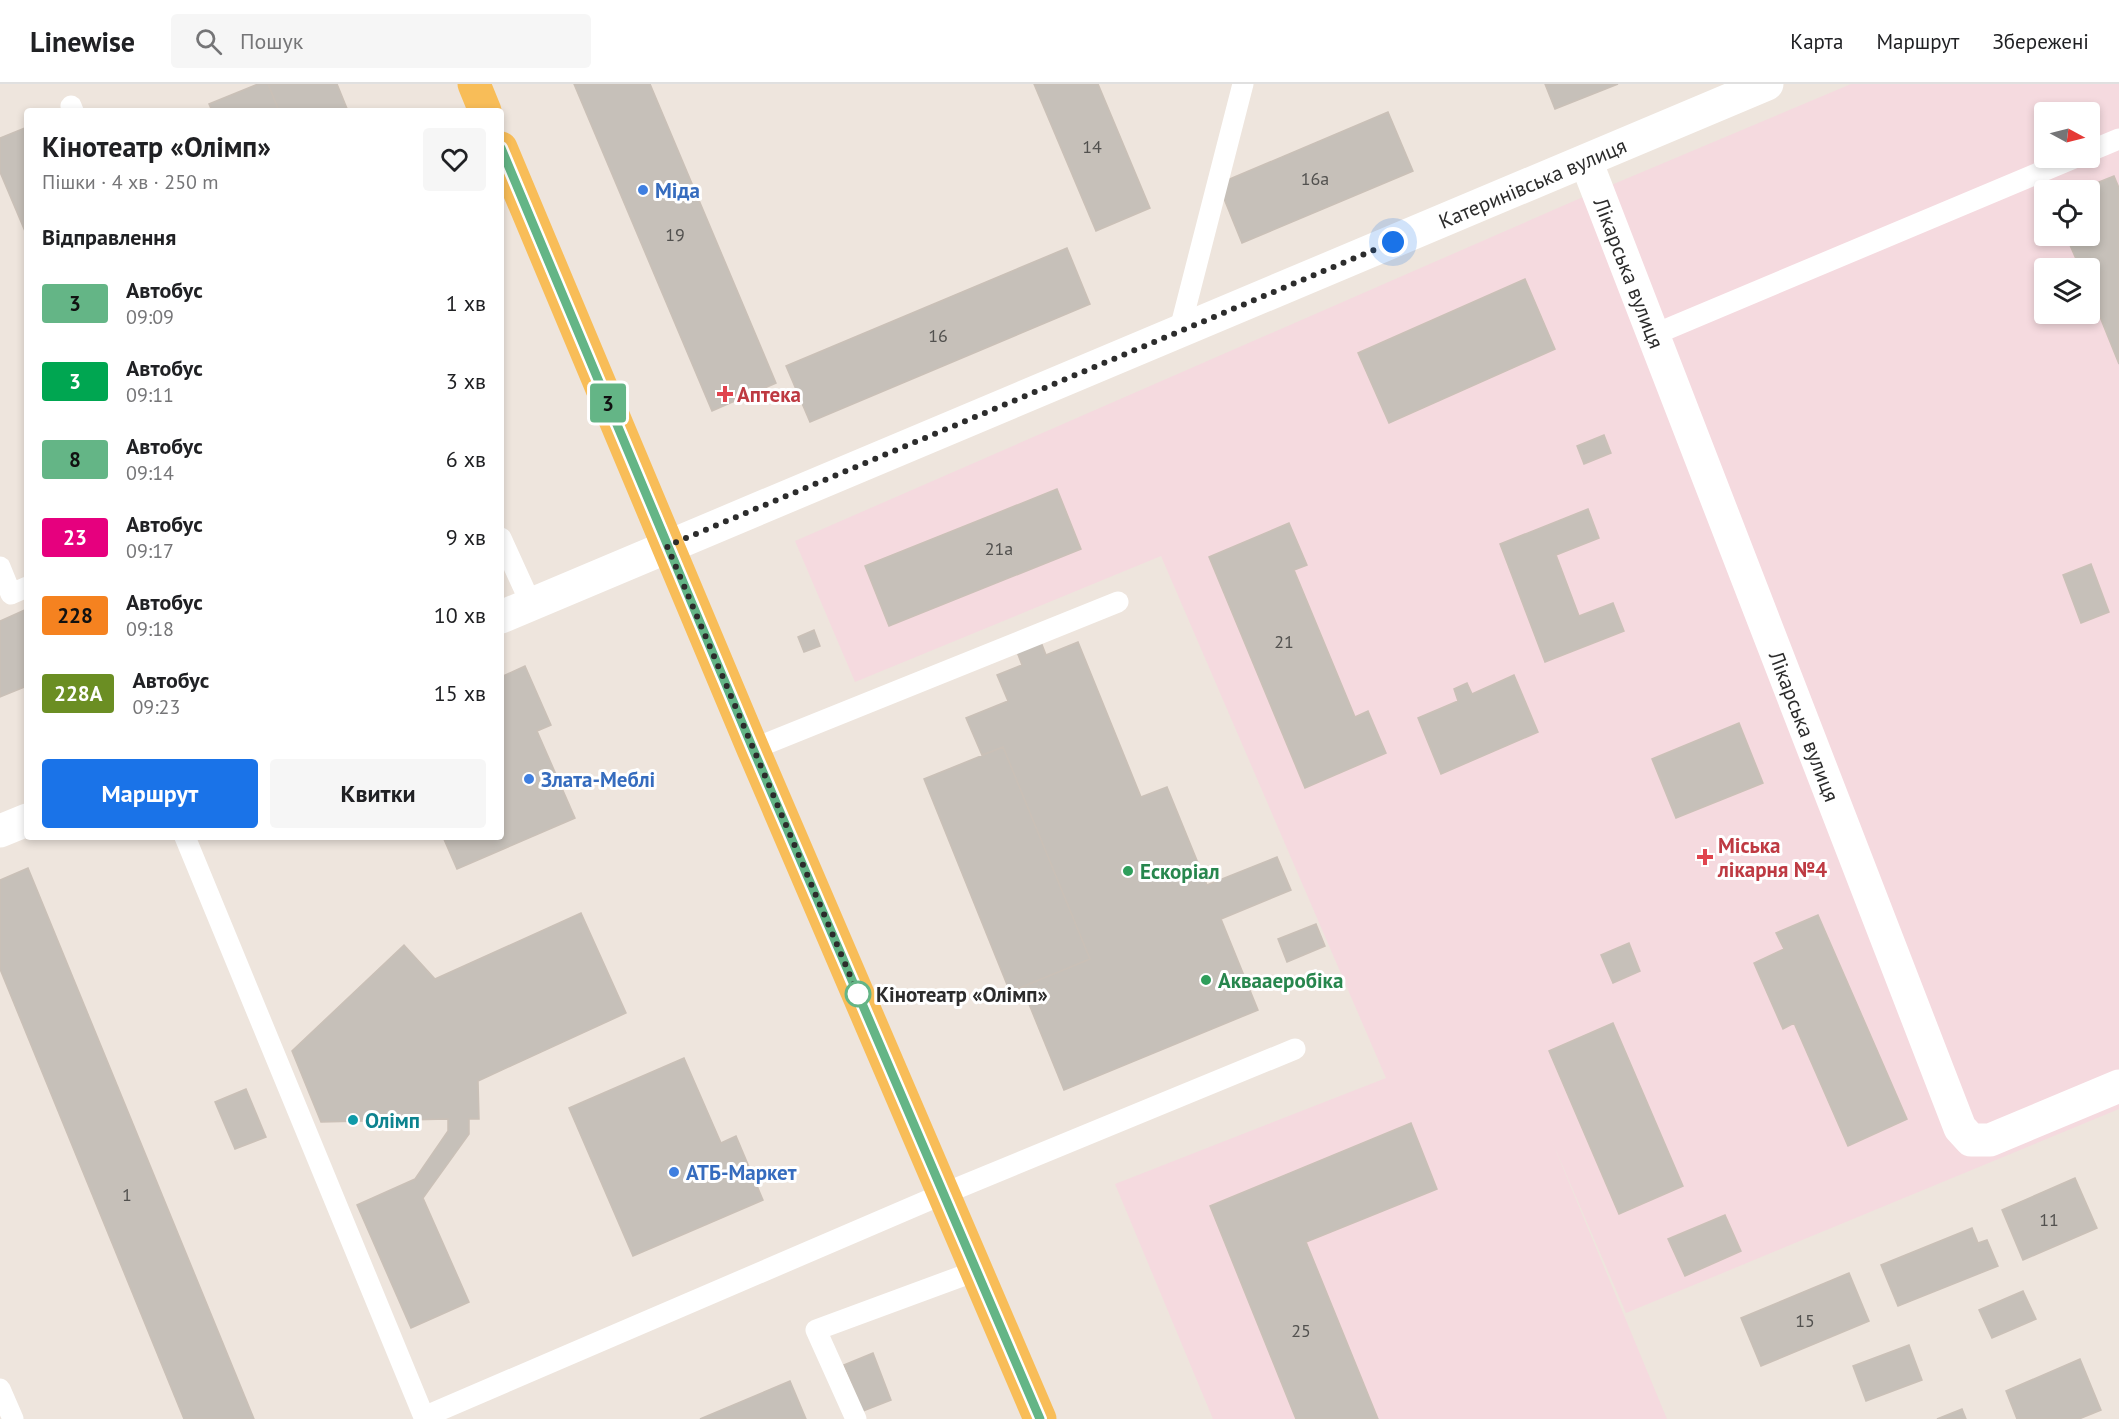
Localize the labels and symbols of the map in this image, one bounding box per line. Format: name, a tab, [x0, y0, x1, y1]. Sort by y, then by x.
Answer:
north arrow	[2034, 102, 2100, 168]
street label: Катеринівська вулиця	[1434, 131, 1630, 234]
house number: 14	[1082, 135, 1102, 158]
house number: 16а	[1301, 167, 1329, 190]
place label: Міда	[655, 177, 700, 204]
marker: Міда	[636, 183, 650, 197]
street label: Лікарська вулиця	[1588, 193, 1671, 352]
house number: 19	[665, 223, 685, 246]
your location	[1378, 227, 1408, 257]
house number: 16	[928, 324, 948, 347]
place label: Аптека	[737, 381, 801, 408]
line badge: 3	[588, 384, 628, 422]
marker: Аптека	[718, 387, 732, 401]
house number: 21а	[985, 537, 1013, 560]
house number: 21	[1274, 630, 1294, 653]
street label: Лікарська вулиця	[1763, 646, 1846, 805]
place label: Злата-Меблі	[541, 766, 655, 793]
marker: Злата-Меблі	[522, 772, 536, 786]
place label: Міська лікарня №4	[1717, 832, 1827, 883]
marker: Міська лікарня №4	[1696, 848, 1714, 866]
place label: Ескоріал	[1140, 858, 1220, 885]
marker: Ескоріал	[1121, 864, 1135, 878]
place label: Аквааеробіка	[1218, 967, 1343, 994]
marker: Аквааеробіка	[1199, 973, 1213, 987]
marker: Кінотеатр «Олімп»	[845, 981, 871, 1007]
place label: Кінотеатр «Олімп»	[876, 981, 1048, 1008]
place label: Олімп	[365, 1107, 420, 1134]
marker: Олімп	[346, 1113, 360, 1127]
place label: АТБ-Маркет	[686, 1159, 797, 1186]
marker: АТБ-Маркет	[667, 1165, 681, 1179]
house number: 1	[122, 1183, 132, 1206]
house number: 11	[2039, 1208, 2059, 1231]
house number: 15	[1795, 1309, 1815, 1332]
house number: 25	[1291, 1319, 1311, 1342]

